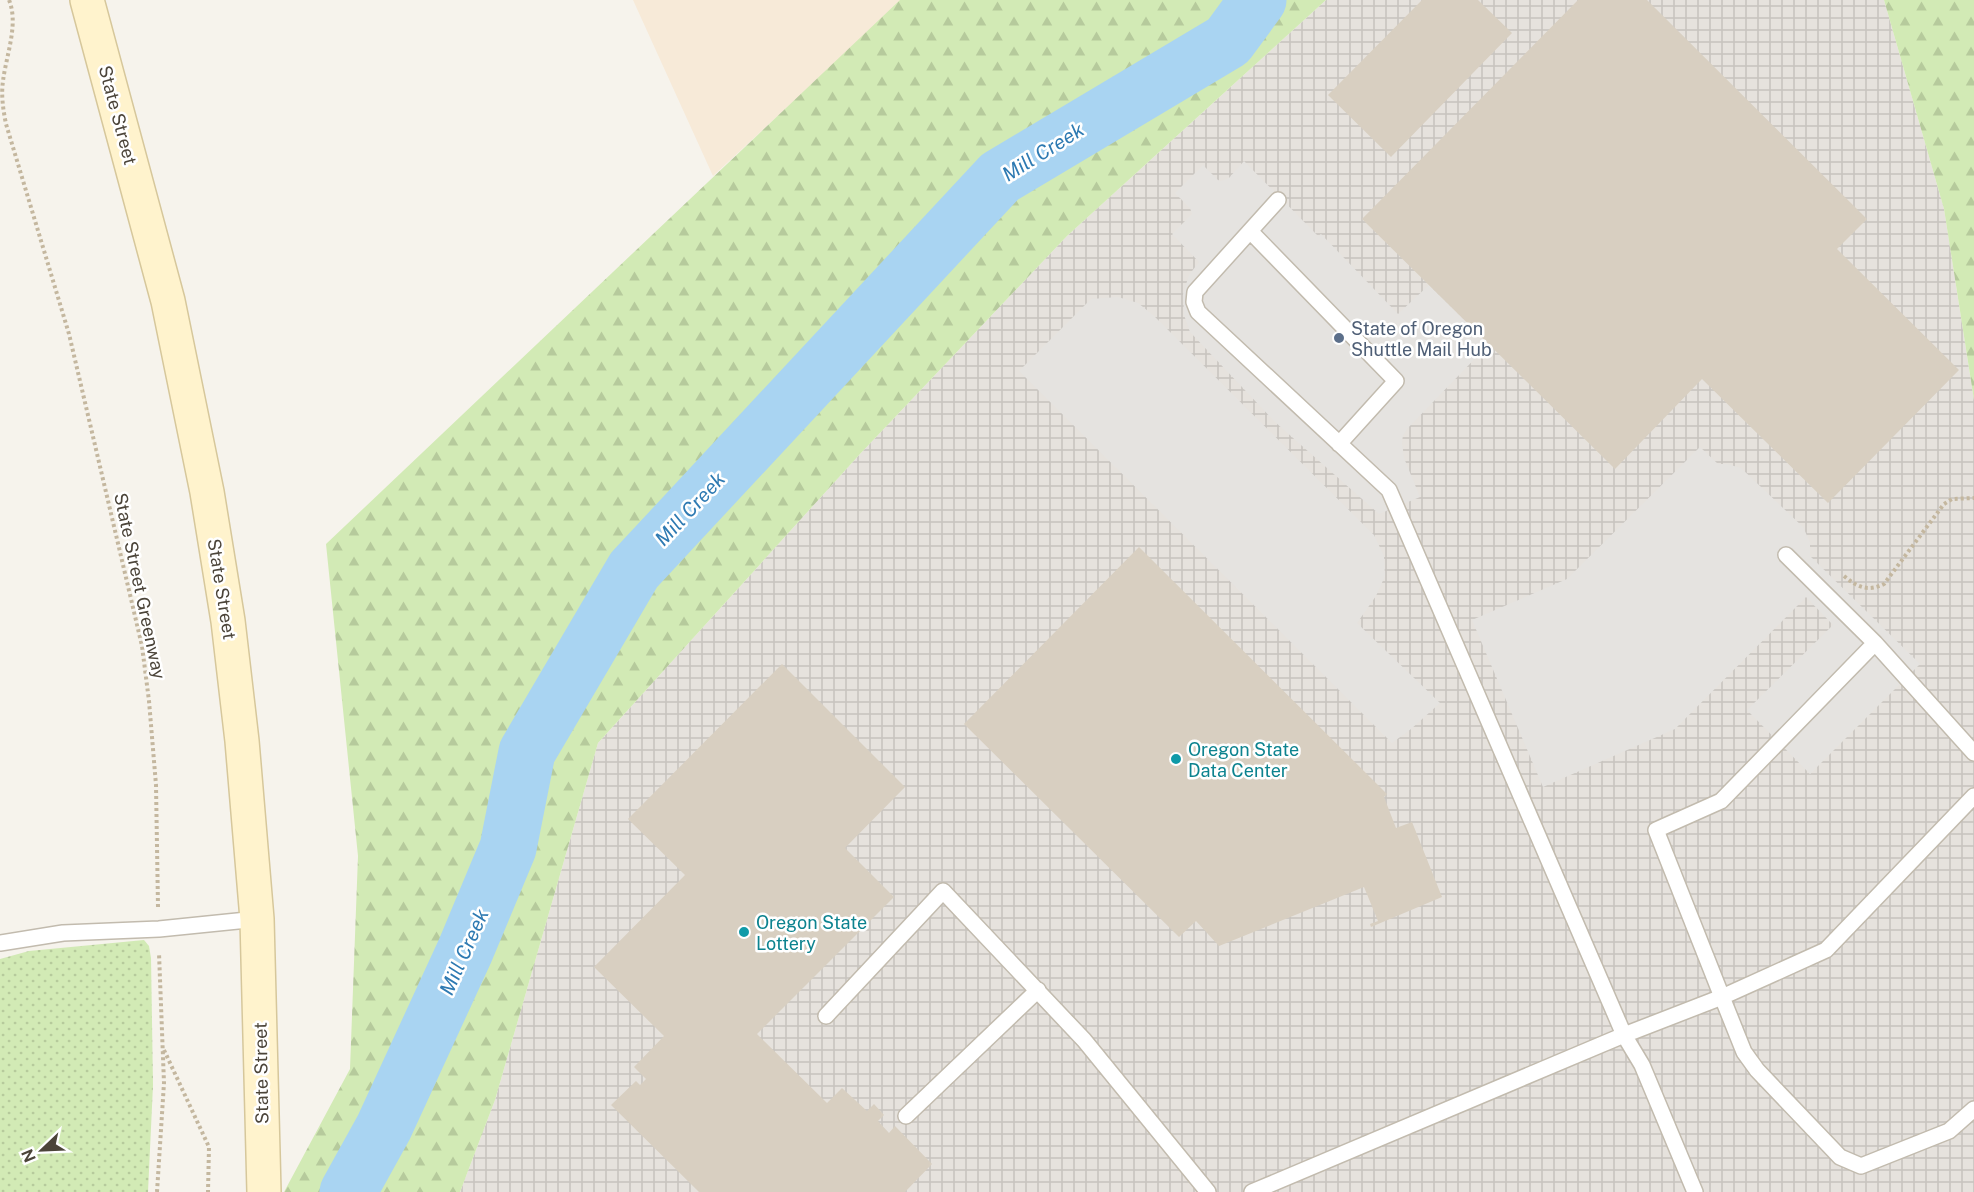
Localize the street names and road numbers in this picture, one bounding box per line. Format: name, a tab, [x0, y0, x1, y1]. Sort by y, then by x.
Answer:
street label: State Street	[95, 63, 141, 167]
street label: State Street Greenway	[110, 491, 170, 681]
street label: State Street	[204, 537, 240, 641]
street label: State Street	[250, 1022, 272, 1124]

